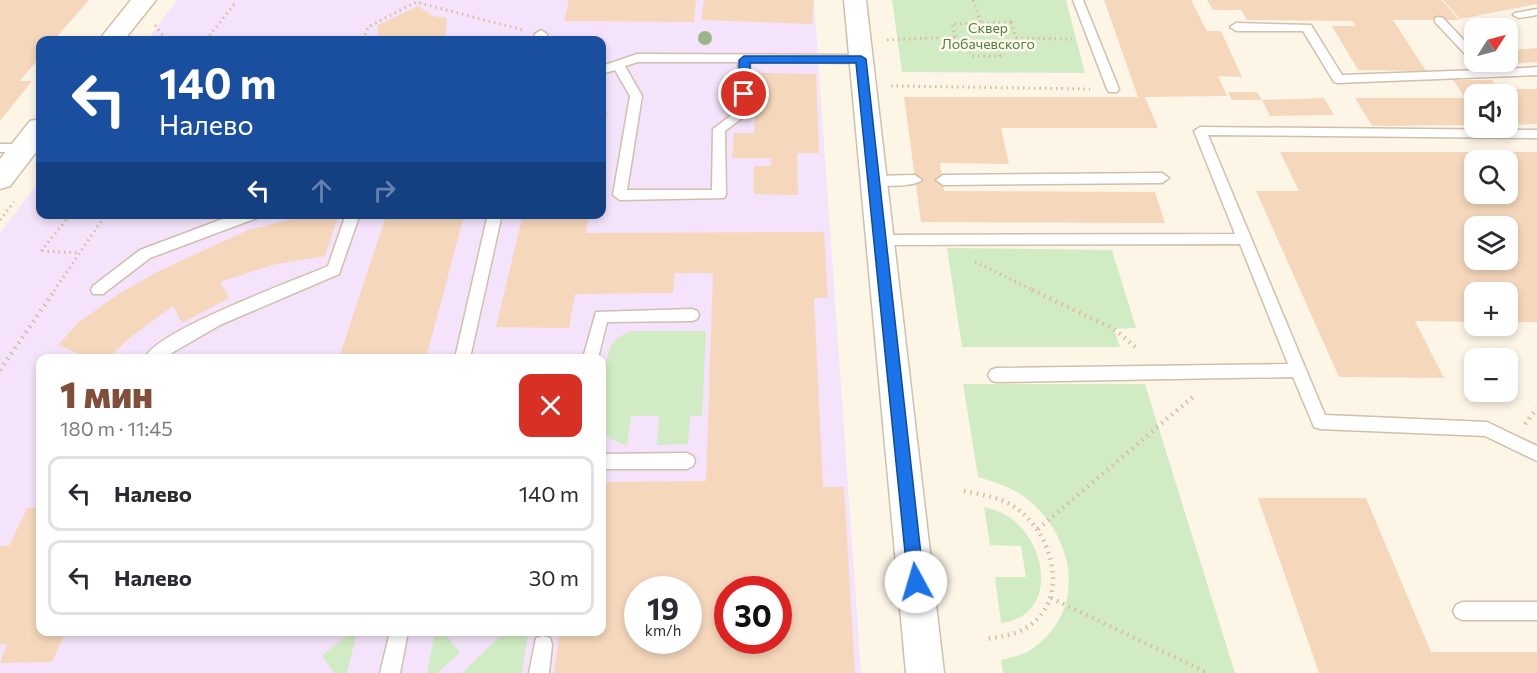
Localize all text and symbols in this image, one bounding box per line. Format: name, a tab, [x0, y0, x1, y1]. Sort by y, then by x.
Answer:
north arrow	[1464, 18, 1518, 72]
map controls	[1464, 18, 1518, 402]
park label: Сквер Лобачевского	[941, 19, 1035, 52]
text: 140 m	[159, 56, 276, 108]
icon: left	[60, 60, 138, 138]
pin	[718, 68, 769, 119]
icon: arrive	[727, 77, 760, 110]
button: sound	[1464, 84, 1518, 138]
text: Налево	[159, 108, 254, 141]
button: search	[1464, 150, 1518, 204]
icon: left	[242, 174, 275, 207]
icon: ahead	[305, 174, 338, 207]
icon: right	[368, 174, 401, 207]
button: layers	[1464, 216, 1518, 270]
button: +	[1464, 282, 1518, 336]
button: −	[1464, 348, 1518, 402]
text: 1 мин	[60, 371, 153, 415]
button: close	[519, 374, 582, 437]
text: 180 m · 11:45	[60, 416, 173, 440]
icon: left	[63, 477, 96, 510]
text: Налево	[114, 480, 192, 507]
text: 140 m	[519, 480, 579, 507]
position arrow	[884, 550, 948, 614]
icon: left	[63, 561, 96, 594]
text: Налево	[114, 564, 192, 591]
text: 30 m	[529, 564, 579, 591]
speed limit sign: 30	[714, 576, 792, 654]
text: 19	[647, 589, 679, 626]
text: km/h	[645, 621, 681, 639]

